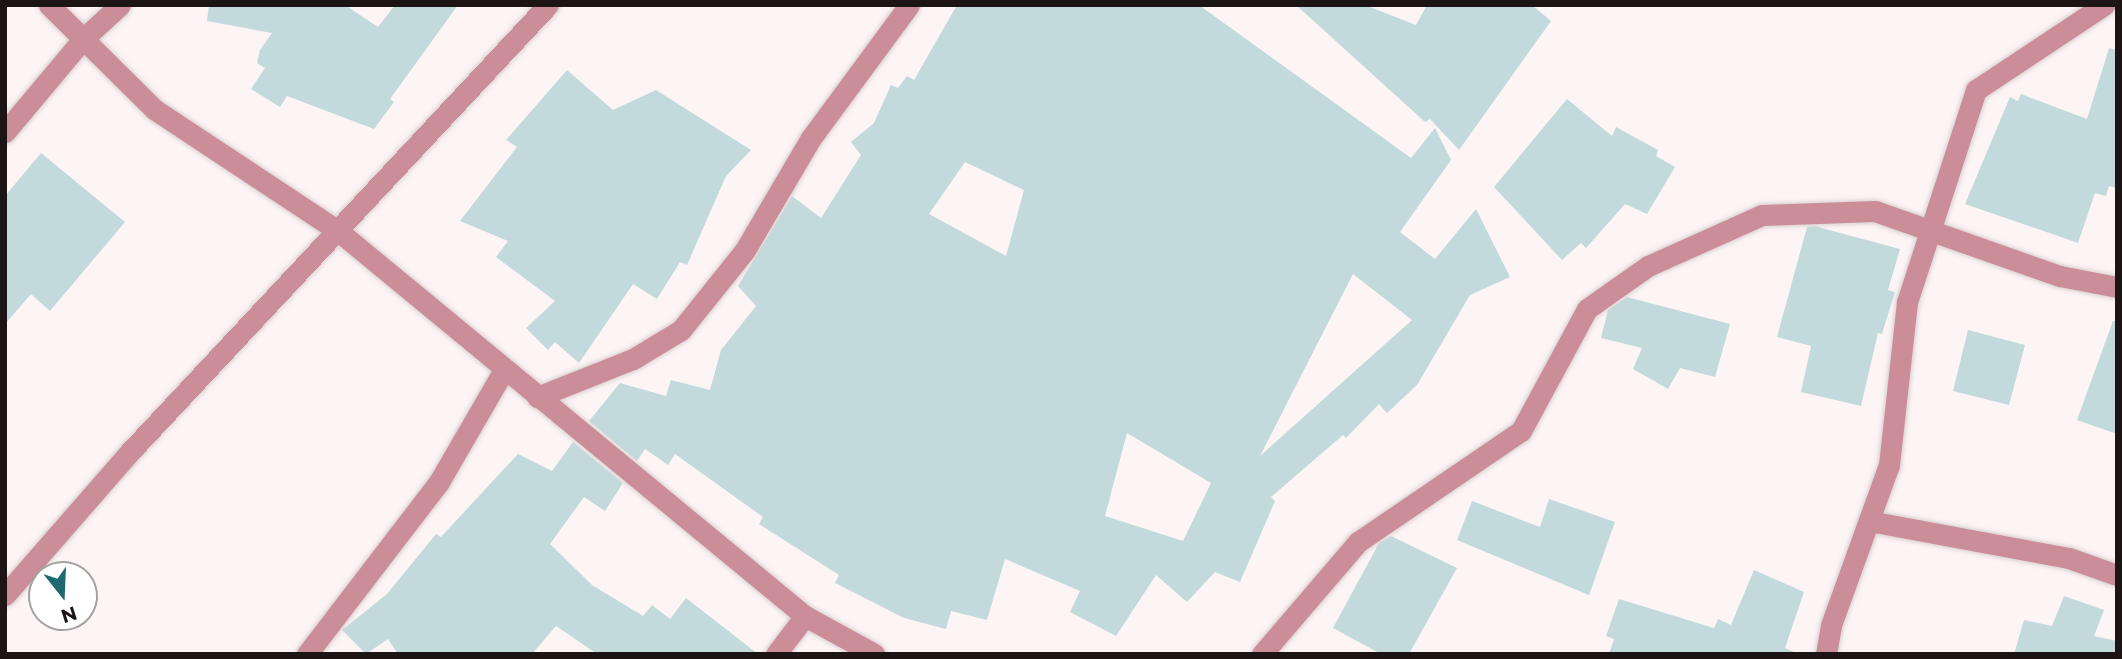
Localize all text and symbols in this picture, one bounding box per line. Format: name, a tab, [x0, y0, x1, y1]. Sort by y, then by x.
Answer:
north arrow	[28, 561, 98, 631]
text: N	[58, 601, 80, 628]

